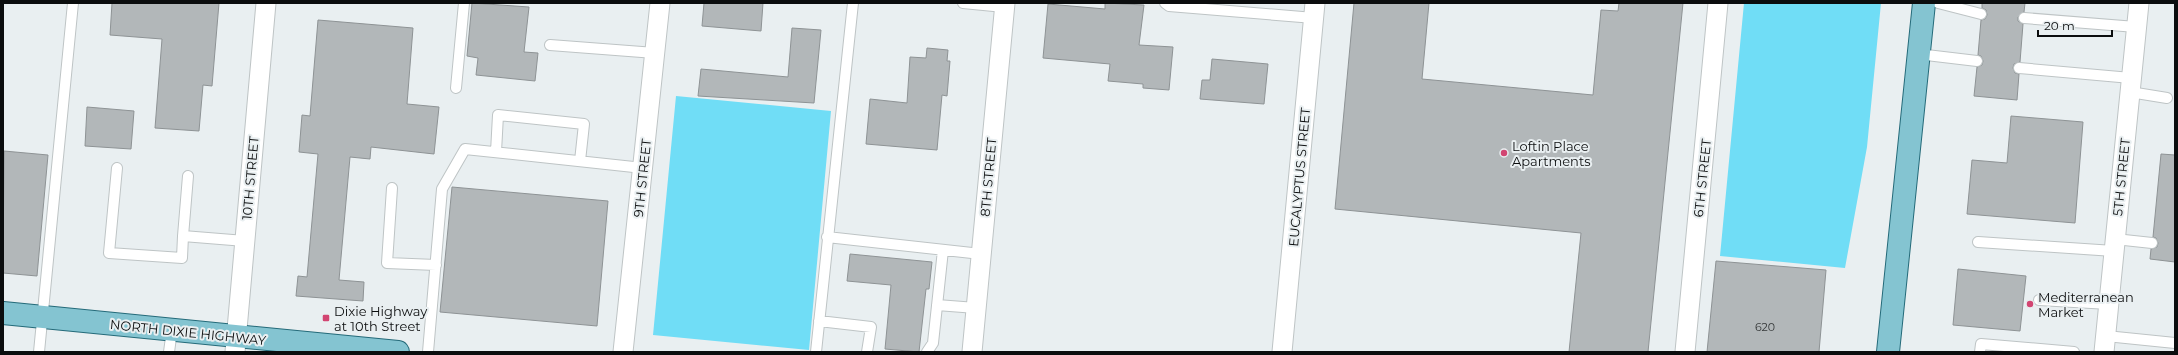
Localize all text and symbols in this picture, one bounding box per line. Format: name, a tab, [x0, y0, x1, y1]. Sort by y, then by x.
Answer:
scale bar	[2038, 12, 2112, 38]
text: 20 m	[2044, 18, 2075, 33]
street label: EUCALYPTUS STREET	[1285, 106, 1313, 247]
street label: 10TH STREET	[238, 135, 262, 221]
street label: 8TH STREET	[977, 136, 999, 217]
street label: 6TH STREET	[1690, 137, 1714, 218]
street label: 5TH STREET	[2109, 137, 2133, 217]
street label: 9TH STREET	[630, 138, 654, 218]
place label: Loftin Place Apartments	[1512, 138, 1591, 169]
marker: Loftin Place Apartments	[1499, 148, 1509, 158]
place label: Mediterranean Market	[2038, 289, 2134, 320]
marker: Mediterranean Market	[2025, 299, 2035, 309]
place label: Dixie Highway at 10th Street	[334, 303, 428, 334]
marker: Dixie Highway at 10th Street	[321, 313, 331, 323]
street label: NORTH DIXIE HIGHWAY	[109, 316, 268, 348]
house number: 620	[1755, 320, 1775, 334]

